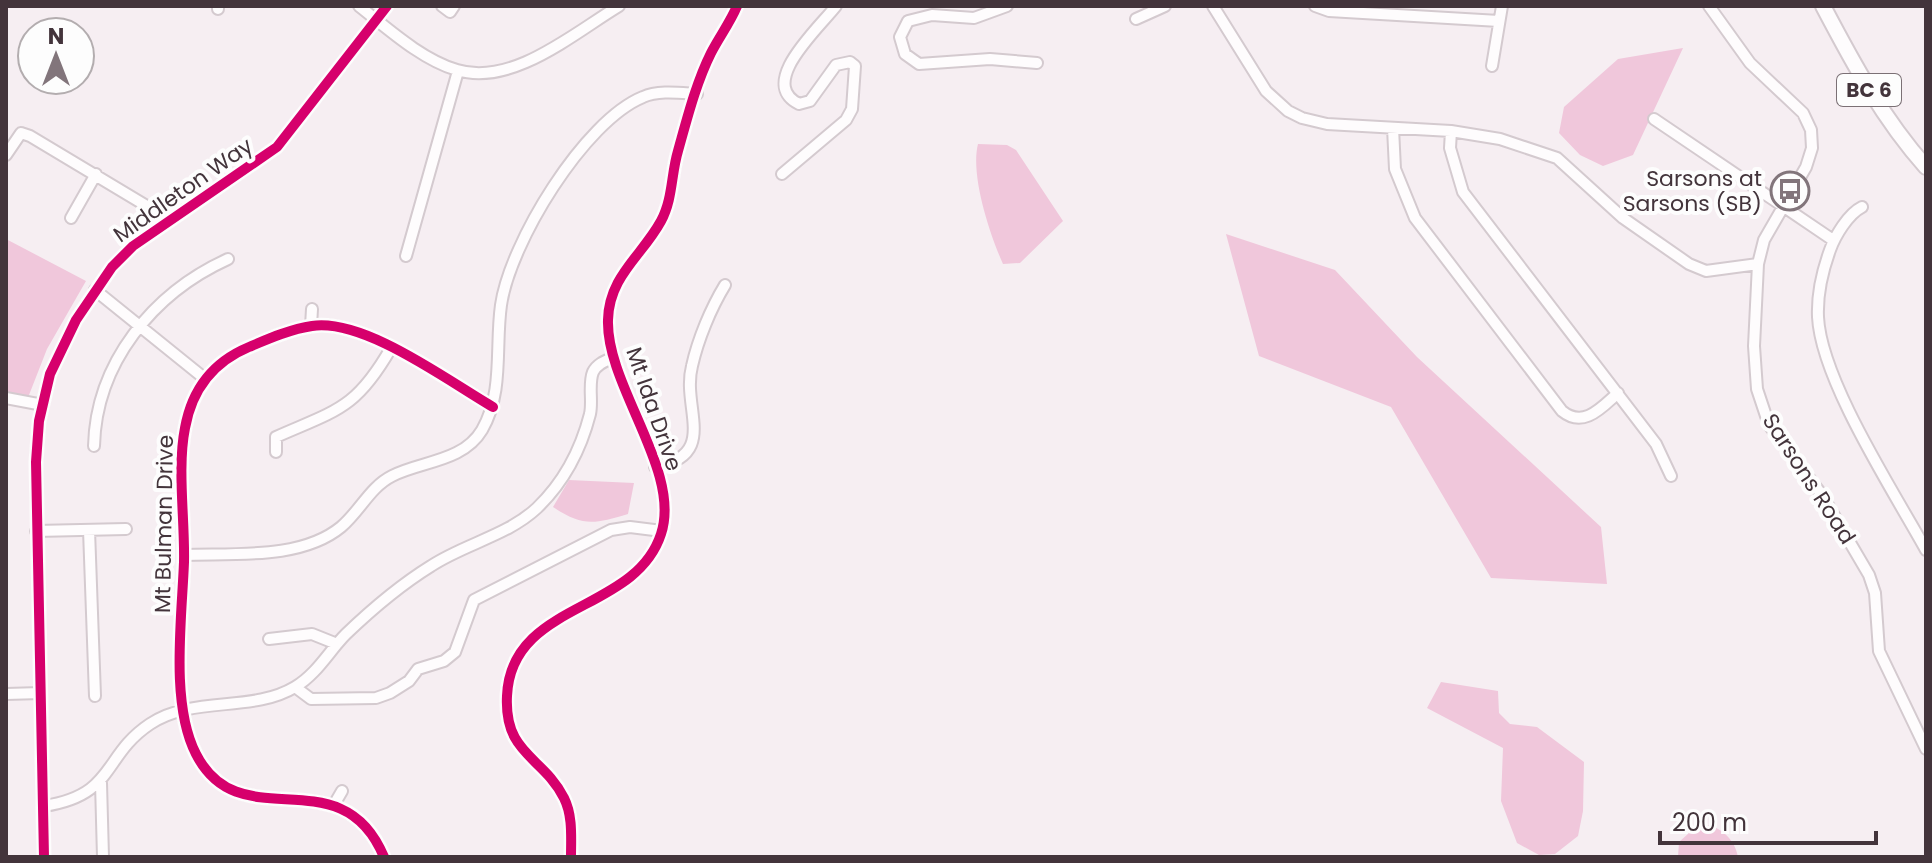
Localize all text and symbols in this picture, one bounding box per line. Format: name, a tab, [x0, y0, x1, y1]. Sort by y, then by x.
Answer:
north arrow	[16, 16, 96, 96]
text: N	[48, 21, 64, 52]
road number: BC 6	[1837, 74, 1901, 106]
street label: Middleton Way	[107, 130, 260, 250]
place label: Sarsons at Sarsons (SB)	[1623, 163, 1762, 219]
bus stop icon: Sarsons at Sarsons (SB)	[1769, 170, 1811, 212]
street label: Mt Ida Drive	[618, 343, 690, 475]
street label: Sarsons Road	[1755, 408, 1863, 550]
street label: Mt Bulman Drive	[147, 435, 181, 613]
scale bar	[1660, 795, 1876, 845]
text: 200 m	[1672, 806, 1747, 839]

